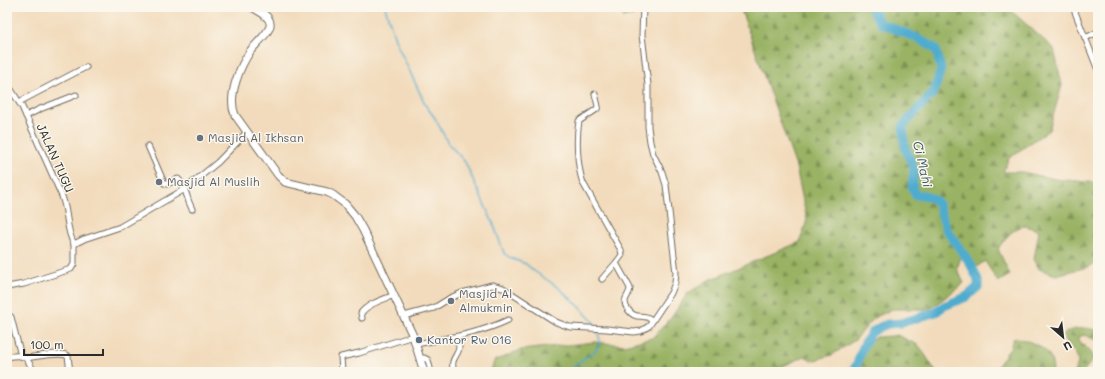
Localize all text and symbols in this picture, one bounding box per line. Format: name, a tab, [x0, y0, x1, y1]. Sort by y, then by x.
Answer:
street label: JALAN TUGU	[34, 121, 78, 195]
place label: Masjid Al Ikhsan	[208, 129, 304, 145]
marker: Masjid Al Ikhsan	[195, 133, 205, 143]
water label: Ci Mahi	[910, 139, 937, 189]
place label: Masjid Al Muslih	[167, 173, 260, 189]
marker: Masjid Al Muslih	[154, 177, 164, 187]
place label: Masjid Al Almukmin	[459, 285, 513, 315]
marker: Masjid Al Almukmin	[446, 296, 456, 306]
north arrow	[1043, 317, 1083, 357]
scale bar	[24, 331, 103, 357]
place label: Kantor Rw 016	[427, 331, 512, 347]
marker: Kantor Rw 016	[414, 335, 424, 345]
text: 100 m	[30, 336, 64, 352]
text: U	[1061, 338, 1075, 355]

